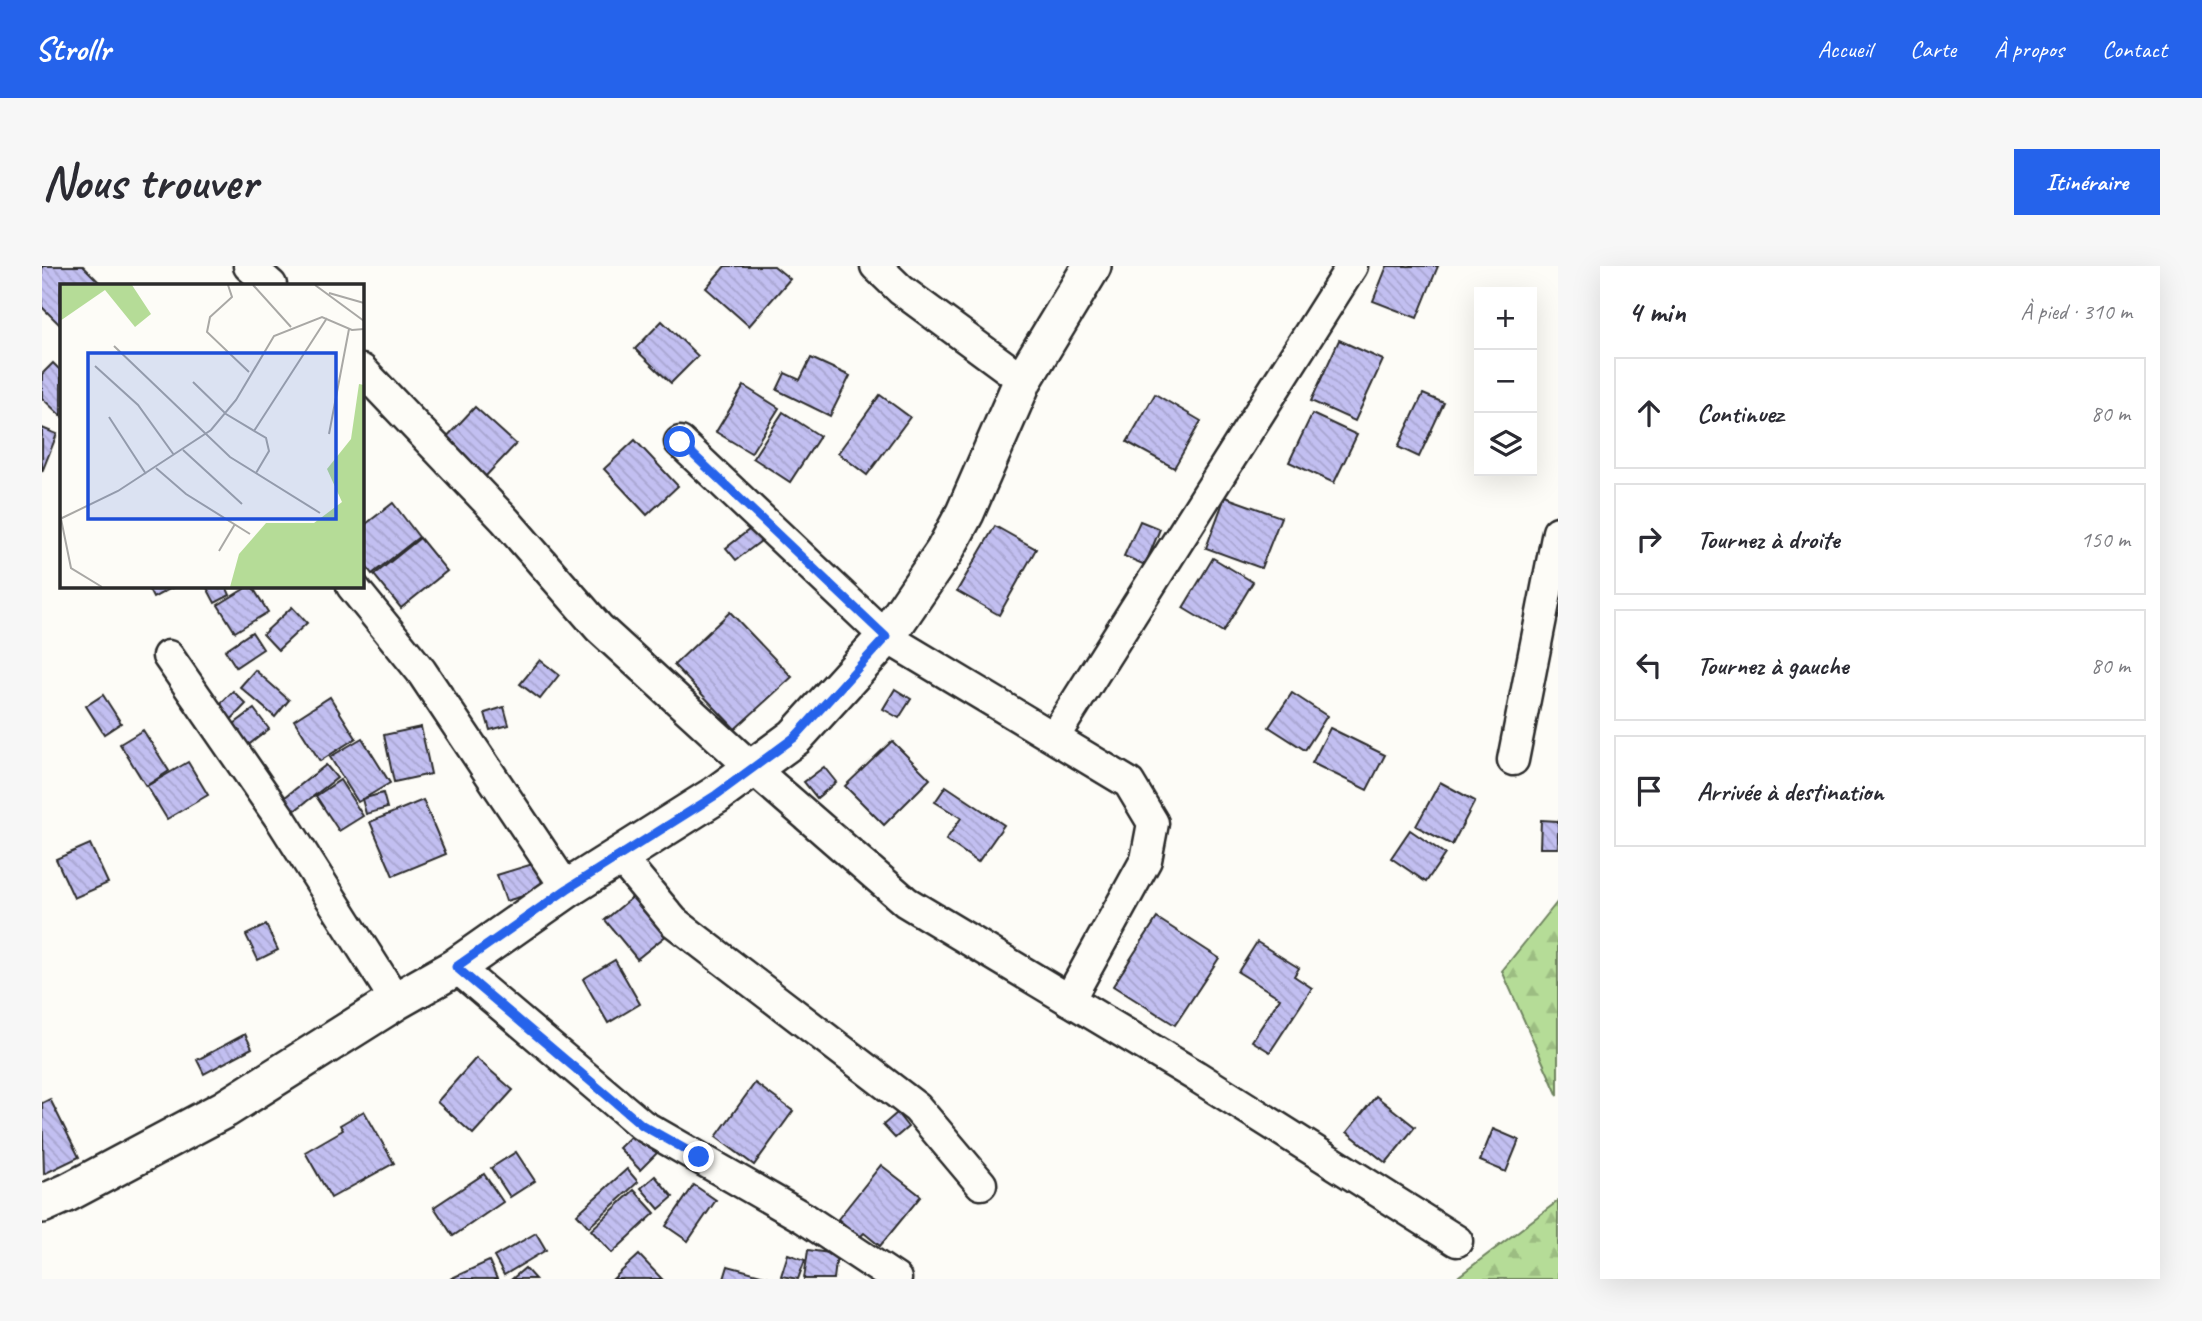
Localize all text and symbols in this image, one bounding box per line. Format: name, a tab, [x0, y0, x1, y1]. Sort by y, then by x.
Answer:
text: Strollr	[35, 28, 110, 70]
text: Accueil	[1818, 34, 1872, 64]
text: Carte	[1910, 34, 1956, 64]
text: À propos	[1994, 34, 2064, 64]
text: Contact	[2102, 34, 2167, 64]
button: Itinéraire	[2014, 149, 2160, 215]
text: Nous trouver	[42, 151, 257, 213]
inset map	[60, 284, 364, 588]
map controls	[1474, 287, 1537, 476]
button: +	[1474, 287, 1537, 350]
text: 4 min	[1628, 293, 1685, 331]
text: À pied · 310 m	[2020, 297, 2132, 326]
button: −	[1474, 350, 1537, 413]
icon: ahead	[1630, 394, 1668, 432]
text: Continuez	[1697, 397, 1783, 430]
text: 80 m	[2091, 399, 2130, 428]
button: layers	[1474, 413, 1537, 476]
route start	[664, 426, 695, 457]
icon: right	[1630, 520, 1668, 558]
text: Tournez à droite	[1697, 523, 1839, 556]
text: 150 m	[2081, 525, 2130, 554]
icon: left	[1630, 646, 1668, 684]
text: Tournez à gauche	[1697, 649, 1848, 682]
text: 80 m	[2091, 651, 2130, 680]
icon: arrive	[1630, 772, 1668, 810]
text: Arrivée à destination	[1697, 775, 1883, 808]
route end	[683, 1141, 714, 1172]

